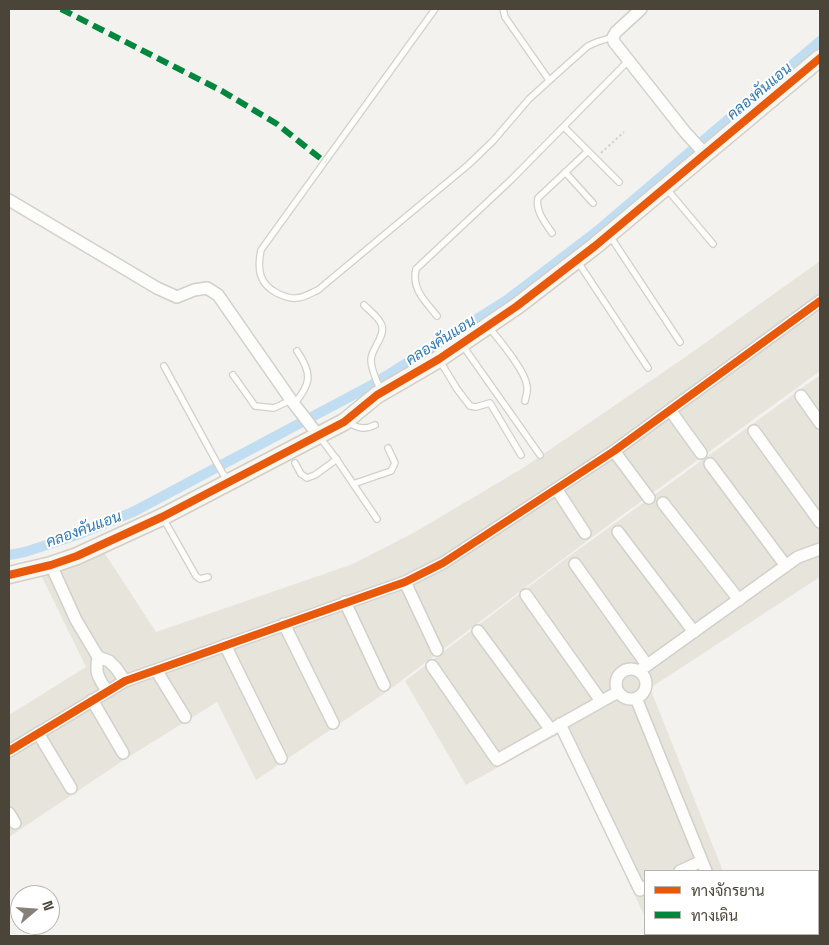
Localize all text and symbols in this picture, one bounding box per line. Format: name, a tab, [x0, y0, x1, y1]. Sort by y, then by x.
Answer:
water label: คลองคันแอน	[724, 60, 796, 124]
water label: คลองคันแอน	[403, 312, 479, 370]
water label: คลองคันแอน	[44, 508, 124, 552]
legend	[644, 870, 819, 935]
text: ทางจักรยาน	[691, 881, 765, 900]
north arrow	[10, 885, 60, 935]
text: N	[38, 898, 58, 913]
text: ทางเดิน	[691, 906, 738, 925]

